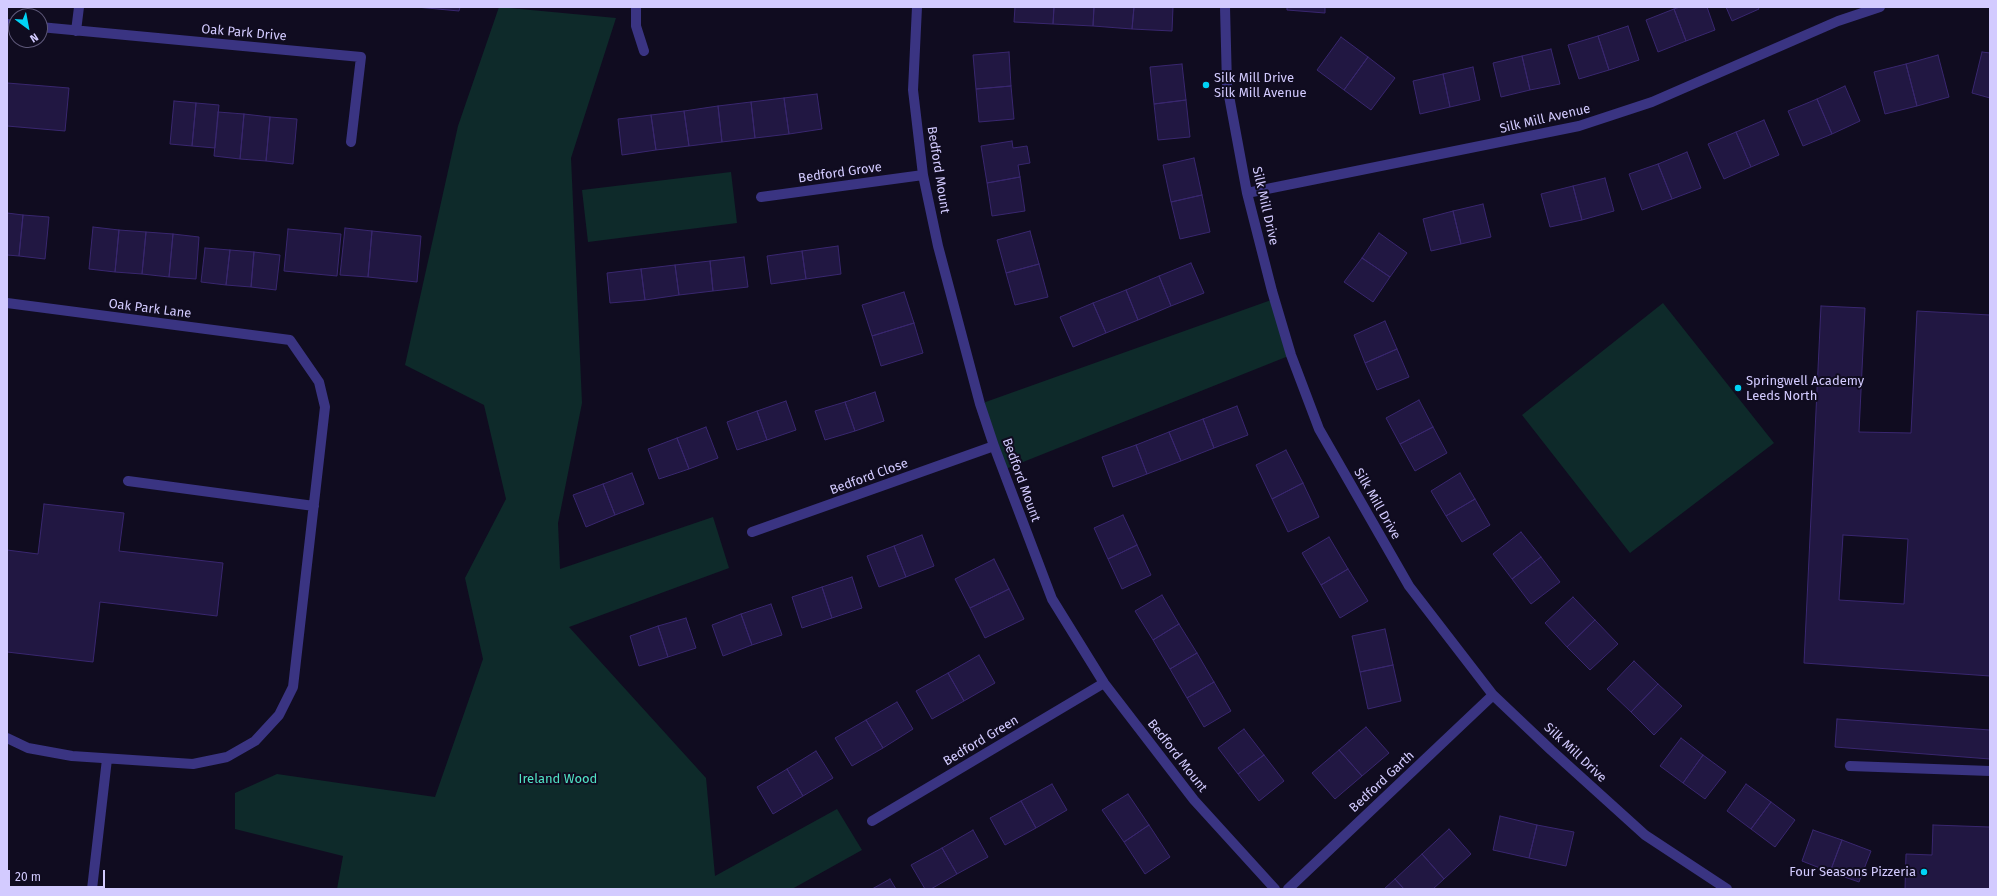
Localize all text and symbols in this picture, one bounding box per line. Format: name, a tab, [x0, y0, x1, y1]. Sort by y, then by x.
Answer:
north arrow	[8, 8, 48, 48]
street label: Oak Park Drive	[201, 22, 287, 44]
text: N	[28, 30, 41, 45]
place label: Silk Mill Drive Silk Mill Avenue	[1214, 70, 1307, 101]
marker: Silk Mill Drive Silk Mill Avenue	[1201, 80, 1211, 90]
street label: Silk Mill Avenue	[1498, 101, 1592, 137]
street label: Bedford Mount	[923, 125, 953, 215]
street label: Bedford Grove	[797, 159, 883, 187]
street label: Silk Mill Drive	[1248, 165, 1282, 247]
street label: Oak Park Lane	[108, 296, 192, 322]
place label: Springwell Academy Leeds North	[1746, 373, 1864, 404]
marker: Springwell Academy Leeds North	[1733, 383, 1743, 393]
street label: Bedford Mount	[999, 436, 1043, 524]
street label: Bedford Close	[828, 456, 910, 498]
street label: Silk Mill Drive	[1350, 465, 1404, 543]
street label: Bedford Green	[941, 712, 1021, 770]
street label: Bedford Mount	[1144, 717, 1210, 795]
street label: Silk Mill Drive	[1540, 720, 1610, 786]
street label: Bedford Garth	[1346, 748, 1418, 816]
park label: Ireland Wood	[519, 771, 597, 787]
scale bar	[10, 862, 107, 888]
place label: Four Seasons Pizzeria	[1789, 864, 1916, 880]
marker: Four Seasons Pizzeria	[1919, 867, 1929, 877]
text: 20 m	[15, 870, 41, 884]

